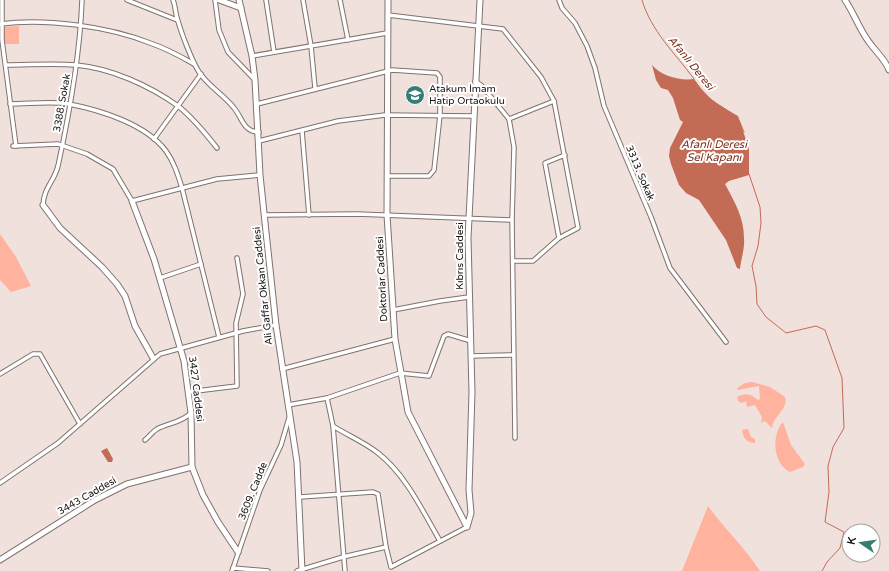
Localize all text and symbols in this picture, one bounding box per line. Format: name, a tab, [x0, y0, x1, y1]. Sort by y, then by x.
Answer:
water label: Afanlı Deresi	[665, 33, 718, 94]
street label: 3388. Sokak	[51, 72, 73, 133]
place label: Atakum İmam Hatip Ortaokulu	[429, 83, 505, 107]
school or university icon: Atakum İmam Hatip Ortaokulu	[404, 84, 426, 106]
water label: Afanlı Deresi Sel Kapanı	[681, 138, 748, 164]
street label: 3313. Sokak	[623, 144, 657, 203]
street label: Kıbrıs Caddesi	[454, 222, 466, 290]
street label: Ali Gaffar Okkan Caddesi	[251, 226, 275, 346]
street label: Doktorlar Caddesi	[374, 236, 390, 322]
street label: 3427 Caddesi	[186, 356, 206, 422]
street label: 3609. Cadde	[236, 460, 270, 522]
street label: 3443 Caddesi	[55, 474, 119, 518]
north arrow	[841, 523, 881, 563]
text: K	[845, 535, 859, 546]

